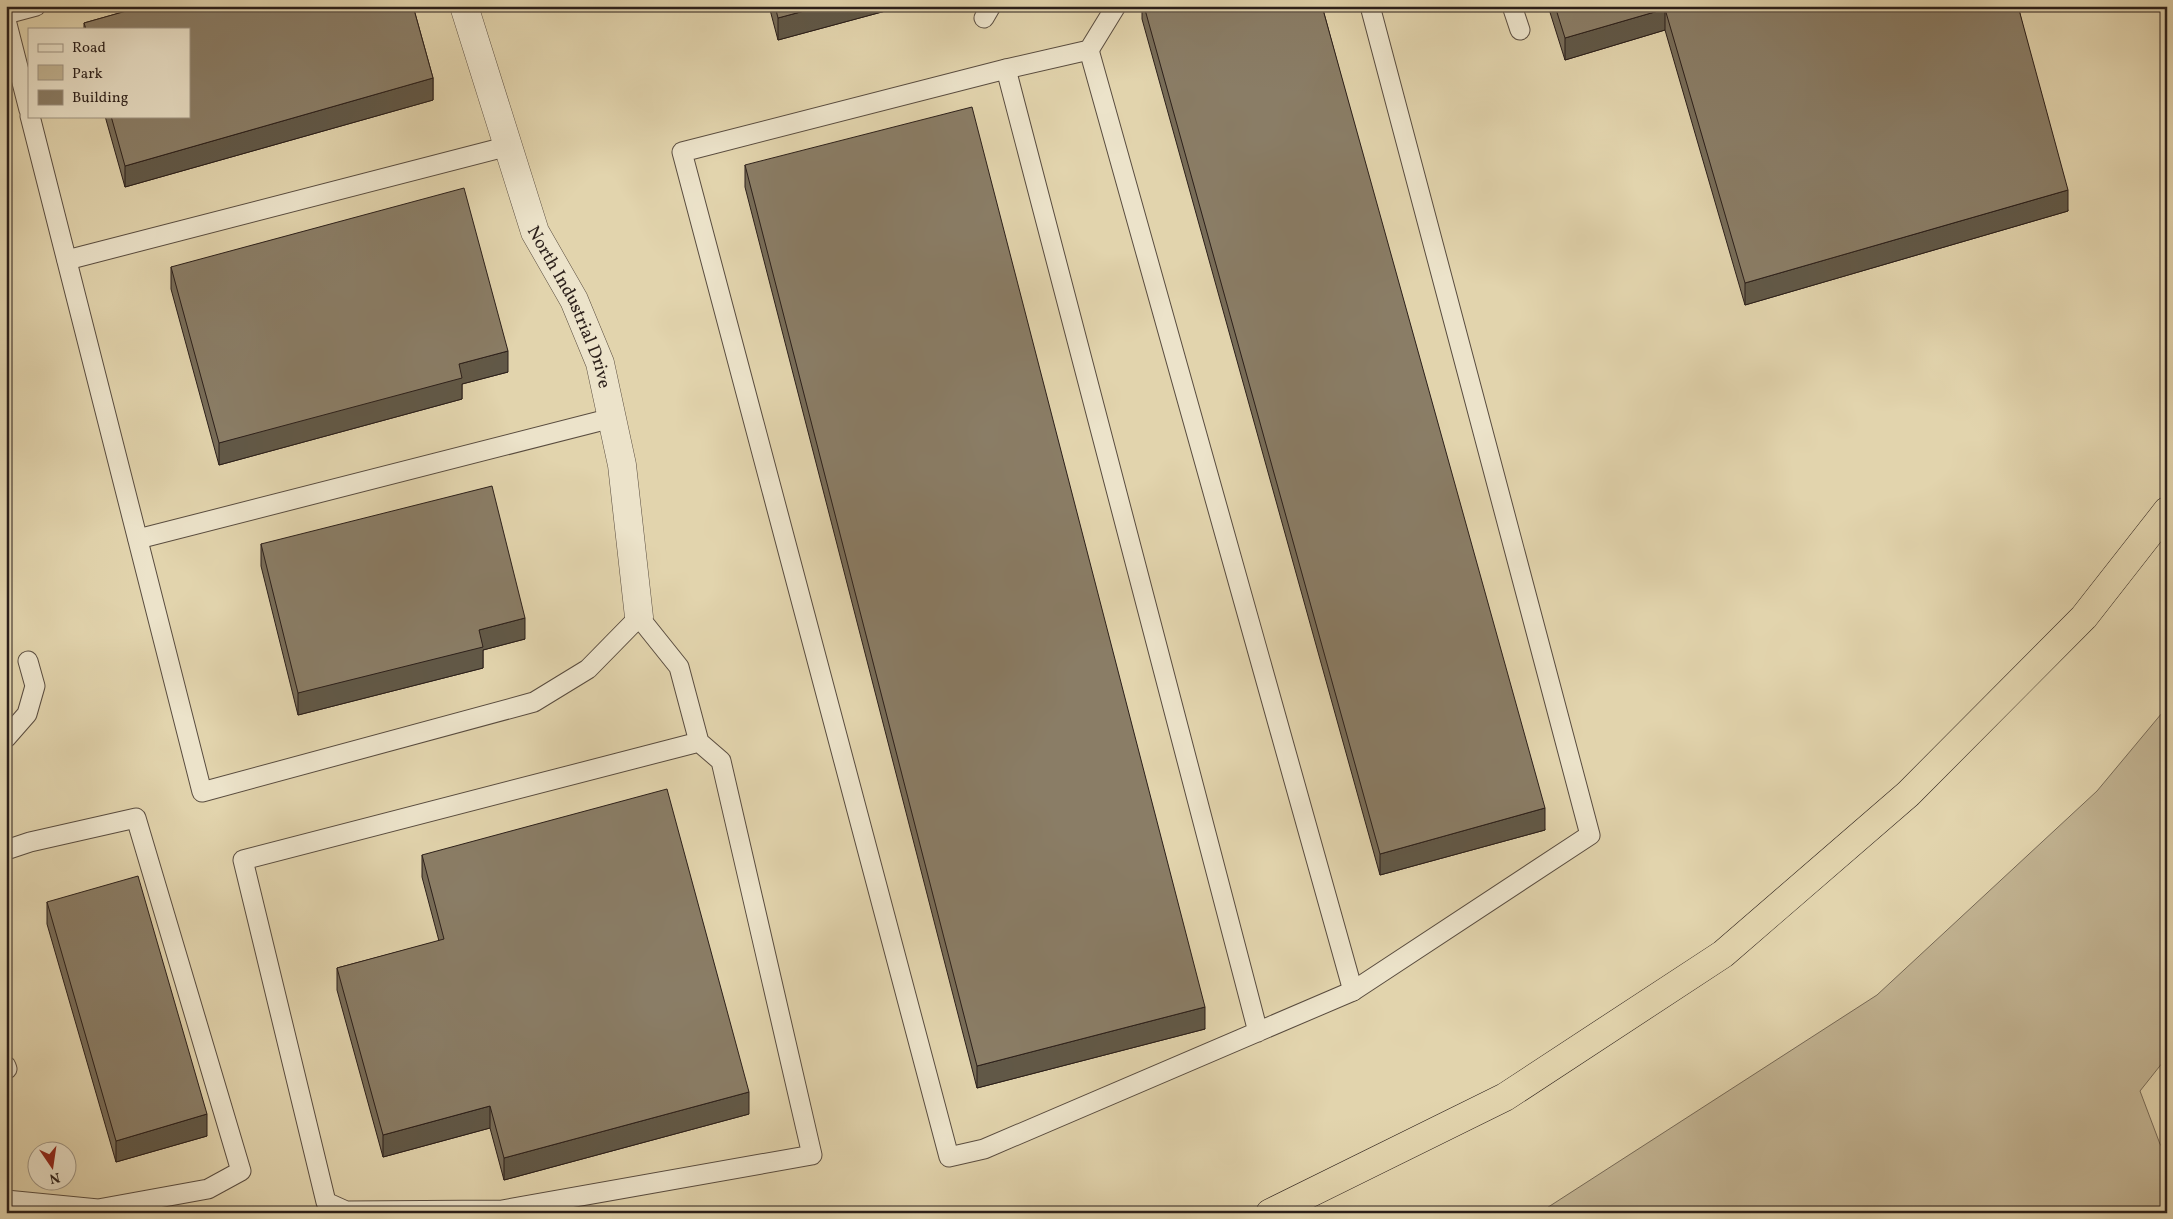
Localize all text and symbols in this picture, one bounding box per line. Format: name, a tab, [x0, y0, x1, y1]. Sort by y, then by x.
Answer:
legend	[28, 28, 190, 118]
text: Road	[72, 38, 106, 59]
text: Park	[72, 64, 103, 85]
text: Building	[72, 88, 129, 109]
street label: North Industrial Drive	[520, 222, 616, 391]
north arrow	[28, 1142, 78, 1192]
text: N	[47, 1167, 62, 1188]

